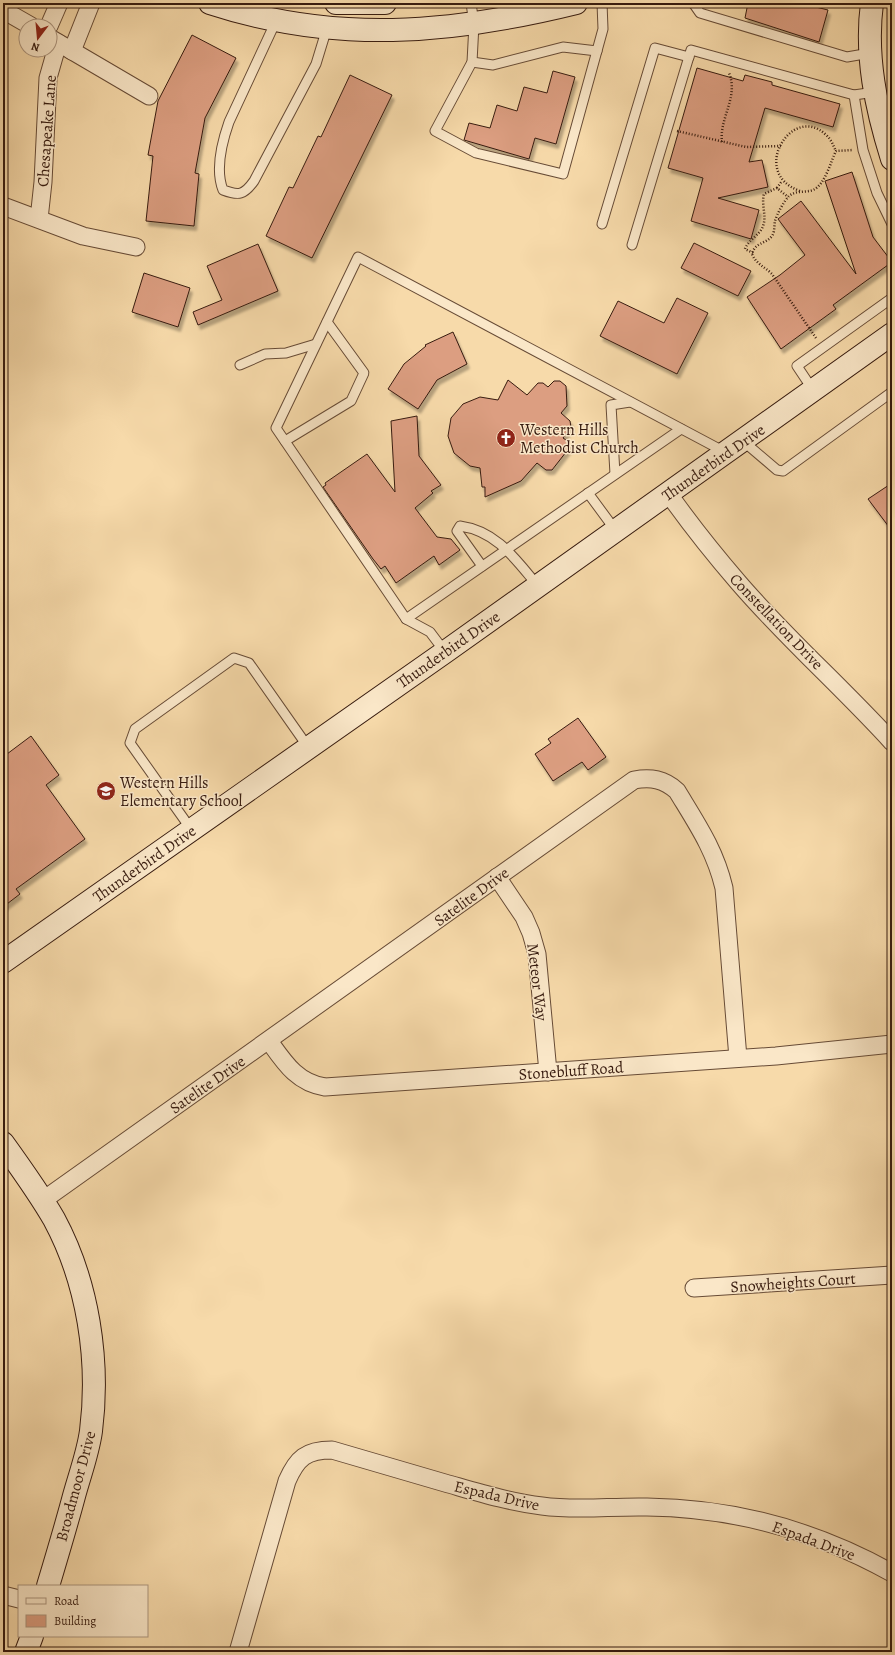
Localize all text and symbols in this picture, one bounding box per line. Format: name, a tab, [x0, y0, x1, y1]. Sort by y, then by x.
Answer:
north arrow	[18, 18, 58, 58]
text: N	[29, 39, 41, 55]
street label: Chesapeake Lane	[32, 74, 62, 188]
place label: Western Hills Methodist Church	[519, 419, 639, 459]
street label: Thunderbird Drive	[658, 419, 770, 507]
church icon: Western Hills Methodist Church	[495, 427, 517, 449]
street label: Constellation Drive	[725, 569, 828, 675]
street label: Thunderbird Drive	[393, 606, 505, 694]
place label: Western Hills Elementary School	[119, 772, 243, 812]
school or university icon: Western Hills Elementary School	[95, 780, 117, 802]
street label: Thunderbird Drive	[89, 820, 201, 908]
street label: Satelite Drive	[430, 862, 514, 932]
street label: Meteor Way	[521, 942, 553, 1023]
street label: Satelite Drive	[165, 1051, 250, 1119]
street label: Stonebluff Road	[518, 1056, 625, 1086]
street label: Snowheights Court	[730, 1268, 856, 1298]
street label: Broadmoor Drive	[51, 1428, 101, 1544]
street label: Espada Drive	[452, 1475, 542, 1516]
street label: Espada Drive	[769, 1516, 858, 1566]
legend	[18, 1585, 148, 1637]
text: Road	[54, 1593, 80, 1609]
text: Building	[54, 1613, 96, 1629]

